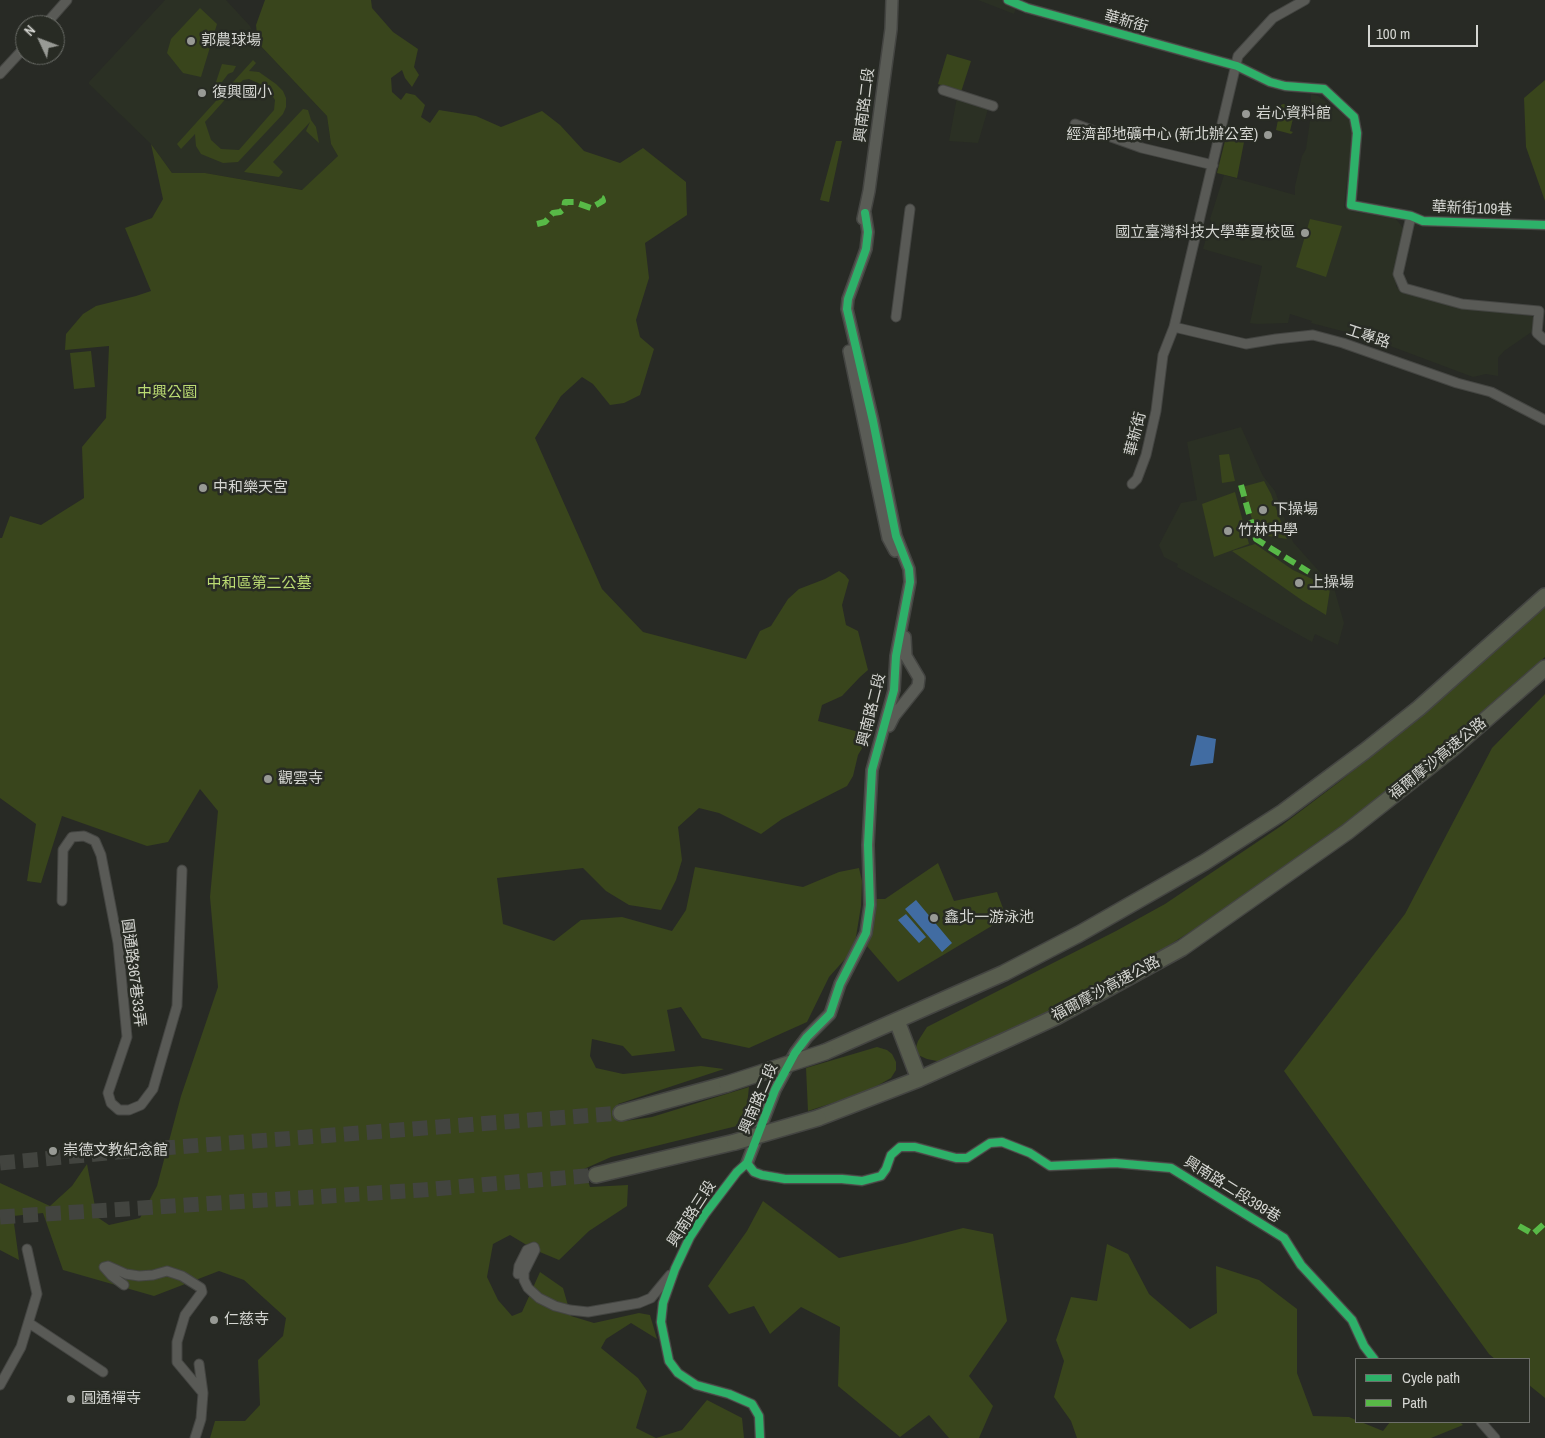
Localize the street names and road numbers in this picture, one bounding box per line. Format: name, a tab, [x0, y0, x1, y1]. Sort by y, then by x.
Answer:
street label: 華新街	[1102, 7, 1150, 37]
street label: 興南路二段	[851, 67, 879, 143]
street label: 華新街109巷	[1431, 199, 1513, 219]
street label: 工專路	[1344, 321, 1392, 353]
street label: 華新街	[1122, 410, 1150, 458]
street label: 興南路二段	[854, 671, 890, 749]
street label: 福爾摩沙高速公路	[1386, 714, 1490, 804]
street label: 圓通路367巷33弄	[117, 918, 149, 1028]
street label: 福爾摩沙高速公路	[1049, 953, 1163, 1025]
street label: 興南路二段	[736, 1061, 782, 1137]
street label: 興南路二段399巷	[1180, 1153, 1284, 1227]
street label: 興南路三段	[664, 1178, 720, 1250]

